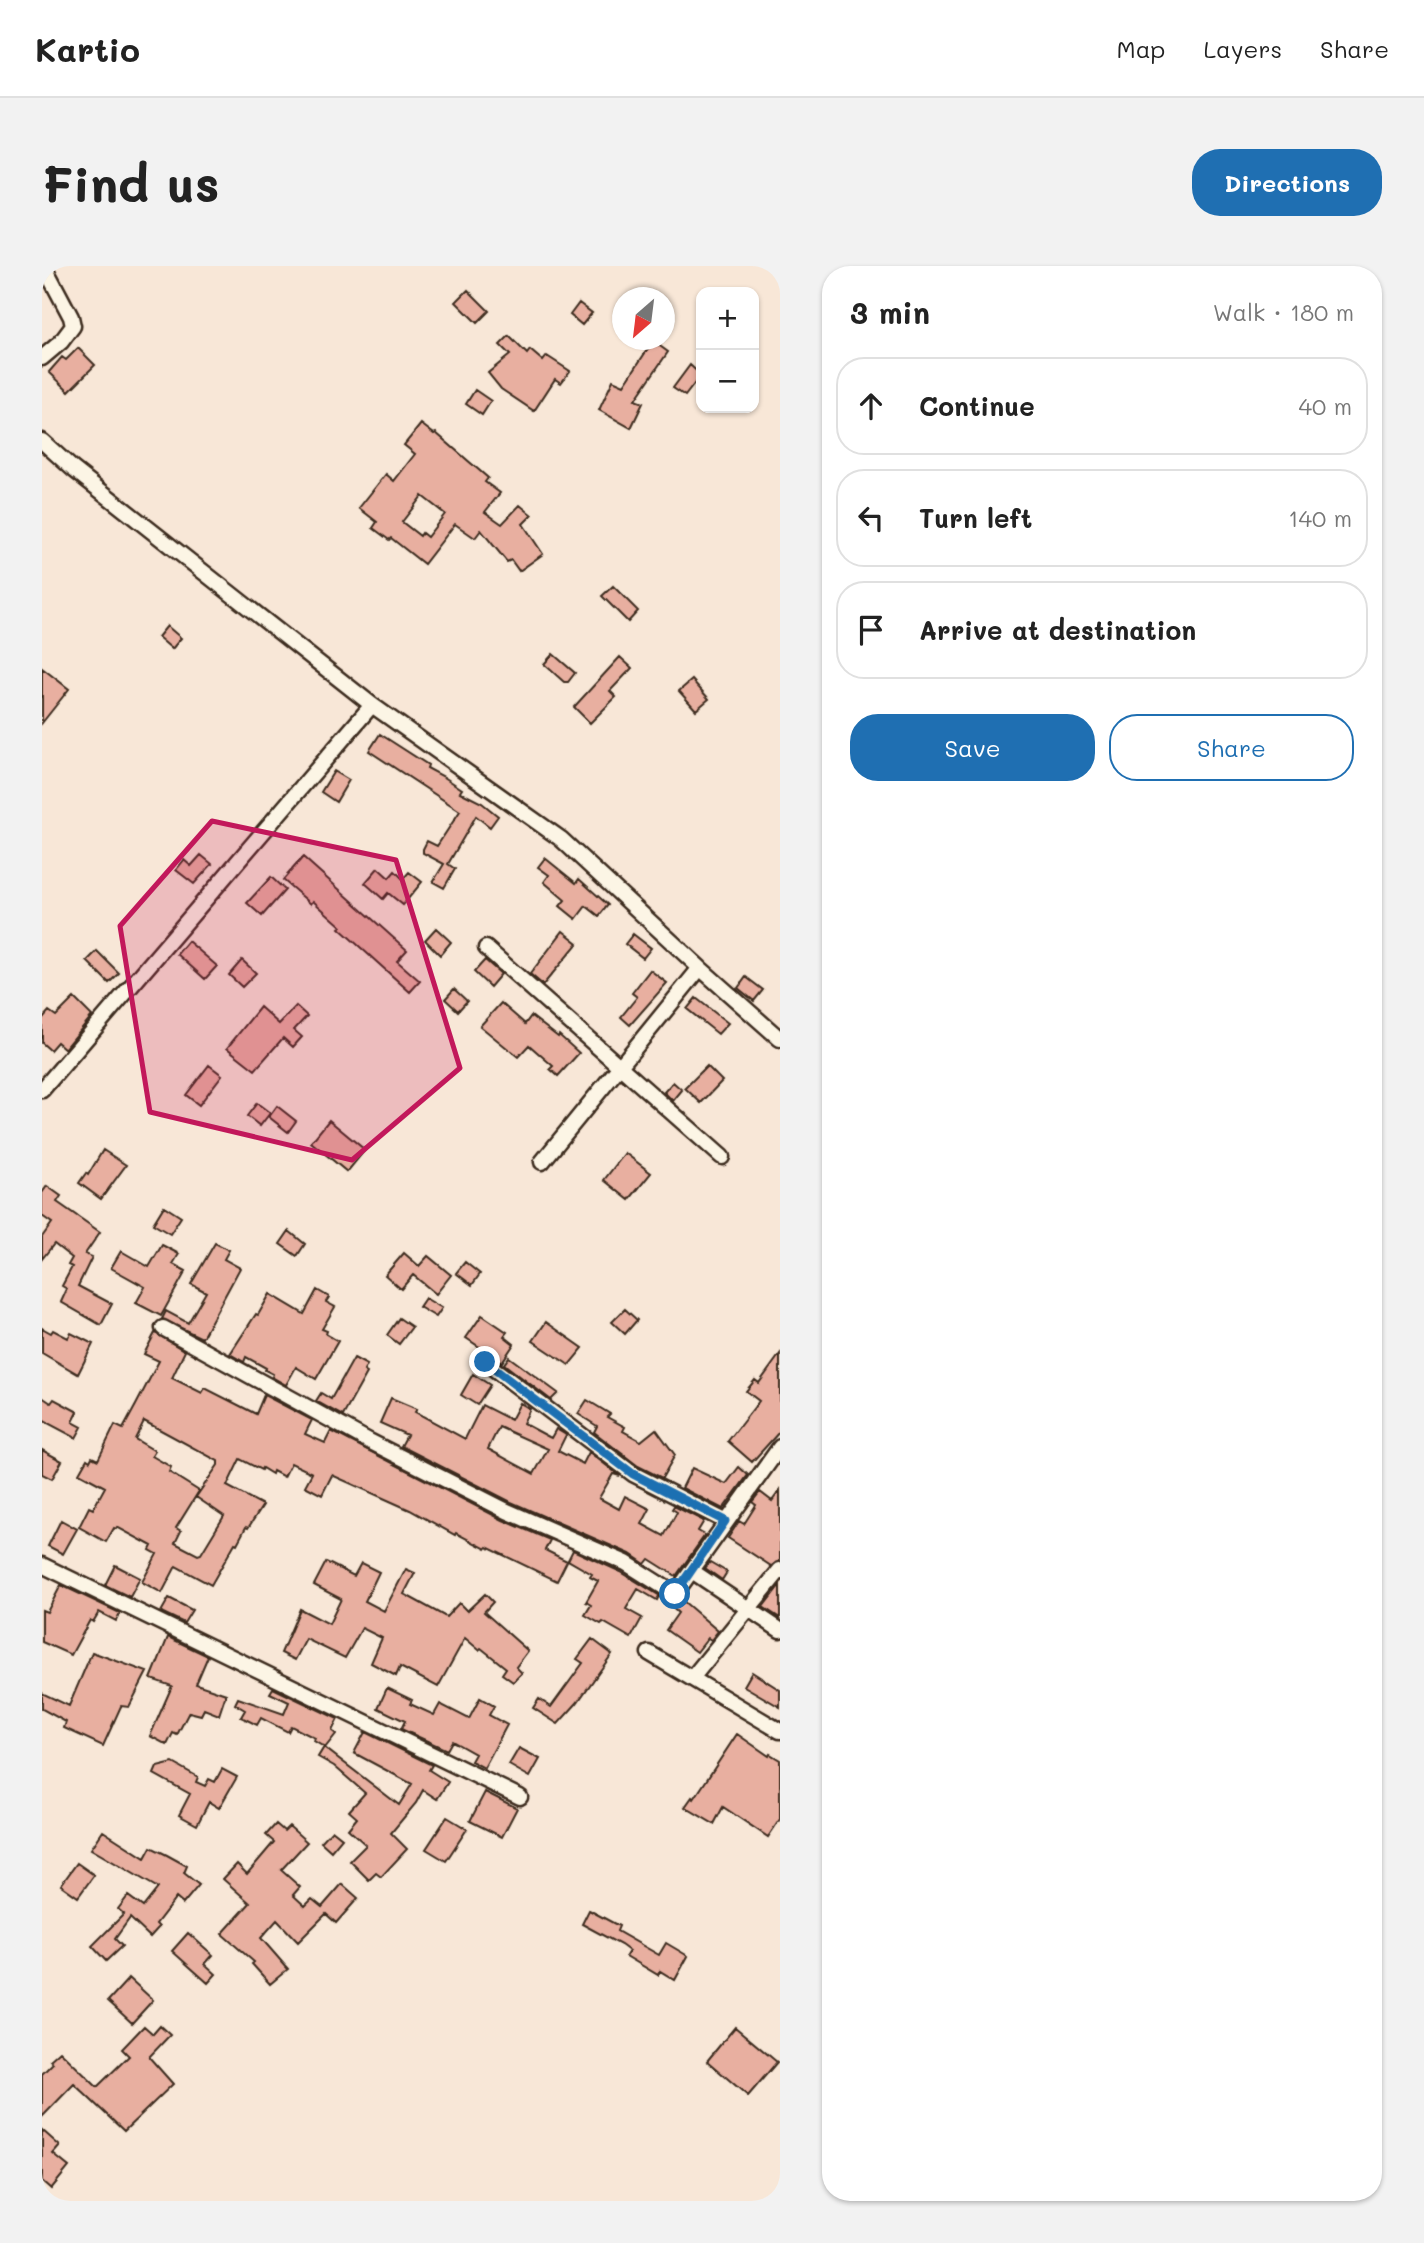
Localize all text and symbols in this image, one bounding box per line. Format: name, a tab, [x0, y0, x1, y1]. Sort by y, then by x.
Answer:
text: Kartio	[35, 27, 140, 70]
text: Map	[1117, 33, 1165, 64]
text: Layers	[1203, 33, 1282, 64]
text: Share	[1320, 33, 1389, 64]
button: Directions	[1192, 149, 1382, 216]
text: Find us	[42, 151, 220, 214]
north arrow	[612, 287, 675, 350]
map controls	[696, 287, 759, 413]
button: +	[696, 287, 759, 350]
text: 3 min	[850, 292, 930, 332]
text: Walk · 180 m	[1213, 297, 1354, 327]
button: −	[696, 350, 759, 413]
icon: ahead	[852, 387, 890, 425]
text: Continue	[919, 389, 1035, 423]
text: 40 m	[1299, 391, 1352, 421]
icon: left	[852, 499, 890, 537]
text: Turn left	[919, 501, 1032, 535]
text: 140 m	[1288, 503, 1352, 533]
icon: arrive	[852, 611, 890, 649]
text: Arrive at destination	[919, 613, 1196, 647]
button: Save	[850, 714, 1095, 781]
button: Share	[1109, 714, 1354, 781]
route end	[469, 1346, 500, 1377]
route start	[659, 1578, 690, 1609]

